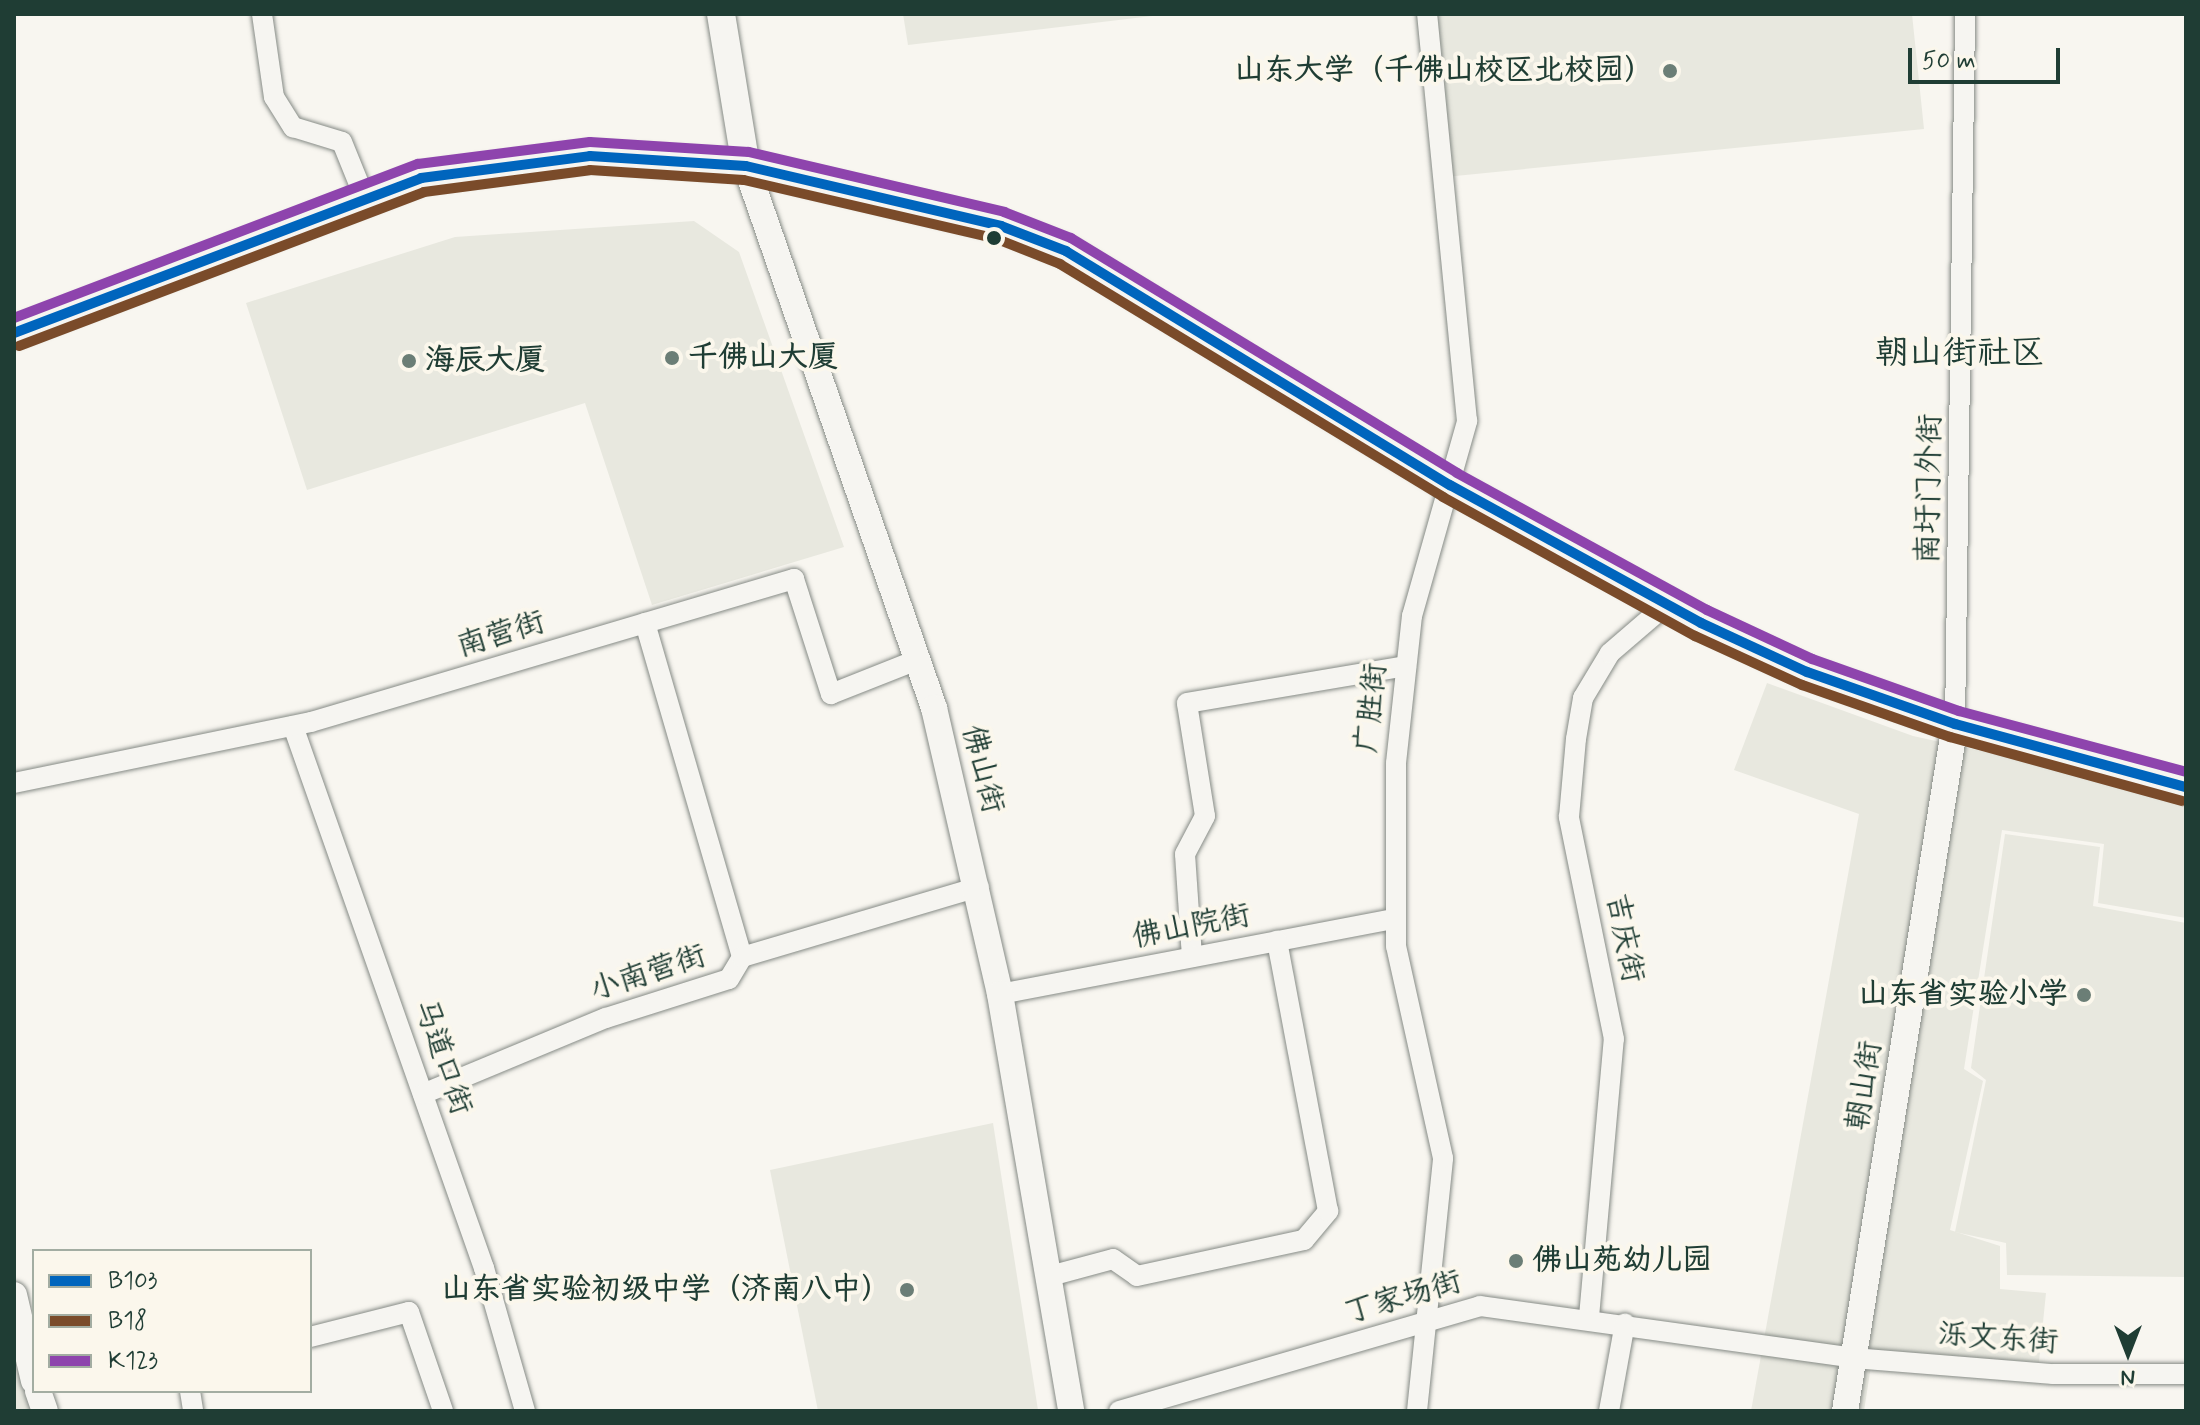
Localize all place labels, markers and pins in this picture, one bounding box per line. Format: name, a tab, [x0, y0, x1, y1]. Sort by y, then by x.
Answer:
place label: 山东大学（千佛山校区北校园）	[1234, 53, 1654, 89]
marker: 山东大学（千佛山校区北校园）	[1661, 62, 1679, 80]
unlabelled marker	[986, 230, 1002, 246]
place label: 千佛山大厦	[688, 340, 838, 376]
place label: 海辰大厦	[425, 343, 545, 379]
marker: 千佛山大厦	[663, 349, 681, 367]
marker: 海辰大厦	[400, 352, 418, 370]
place label: 山东省实验小学	[1858, 977, 2068, 1013]
marker: 山东省实验小学	[2075, 986, 2093, 1004]
place label: 佛山苑幼儿园	[1532, 1243, 1712, 1279]
marker: 佛山苑幼儿园	[1507, 1252, 1525, 1270]
place label: 山东省实验初级中学（济南八中）	[441, 1272, 891, 1308]
marker: 山东省实验初级中学（济南八中）	[898, 1281, 916, 1299]

